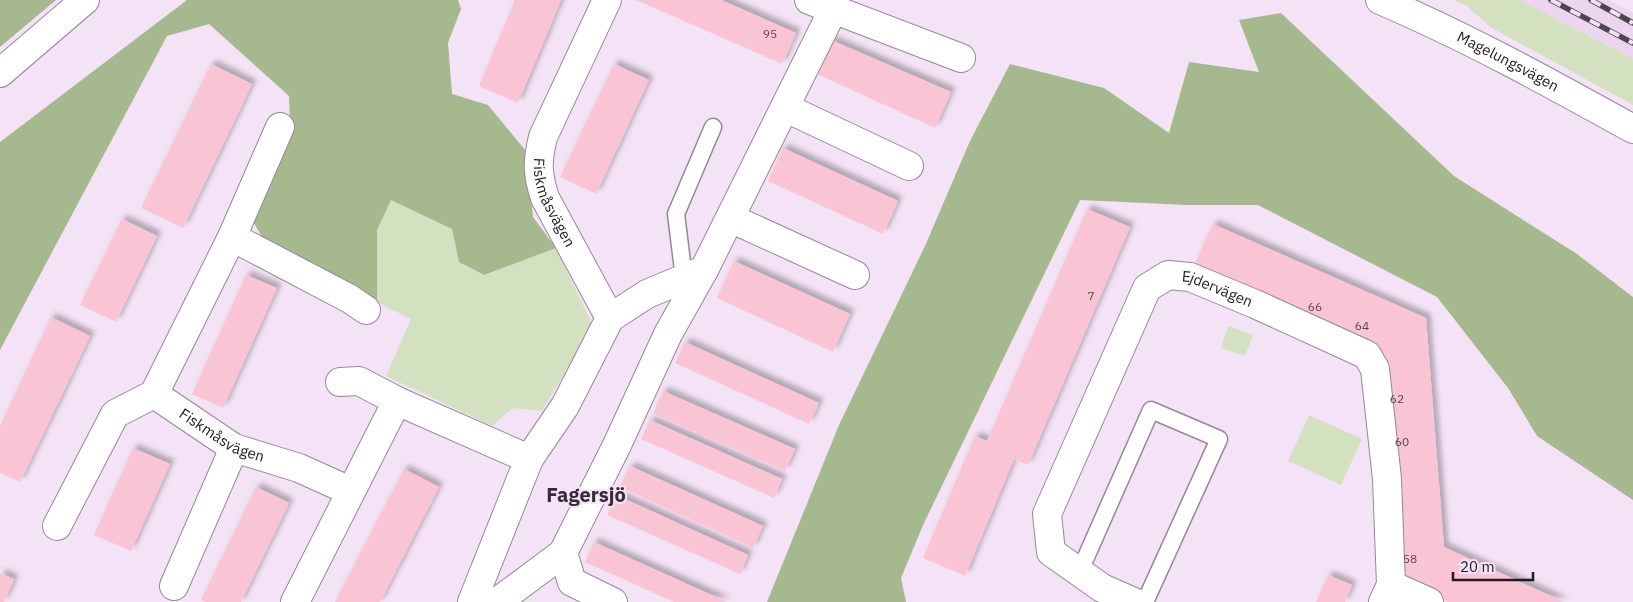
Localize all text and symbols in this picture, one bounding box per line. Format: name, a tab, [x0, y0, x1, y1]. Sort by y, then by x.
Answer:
house number: 95	[763, 26, 777, 41]
street label: Magelungsvägen	[1454, 27, 1562, 95]
street label: Fiskmåsvägen	[530, 157, 580, 250]
street label: Ejdervägen	[1181, 266, 1256, 311]
house number: 7	[1087, 288, 1095, 303]
house number: 66	[1308, 299, 1322, 314]
house number: 64	[1355, 318, 1369, 333]
house number: 62	[1390, 391, 1404, 406]
street label: Fiskmåsvägen	[176, 404, 267, 466]
house number: 60	[1395, 434, 1409, 449]
district label: Fagersjö	[546, 481, 626, 508]
scale bar	[1453, 550, 1533, 582]
house number: 58	[1403, 551, 1417, 566]
text: 20 m	[1460, 557, 1495, 576]

